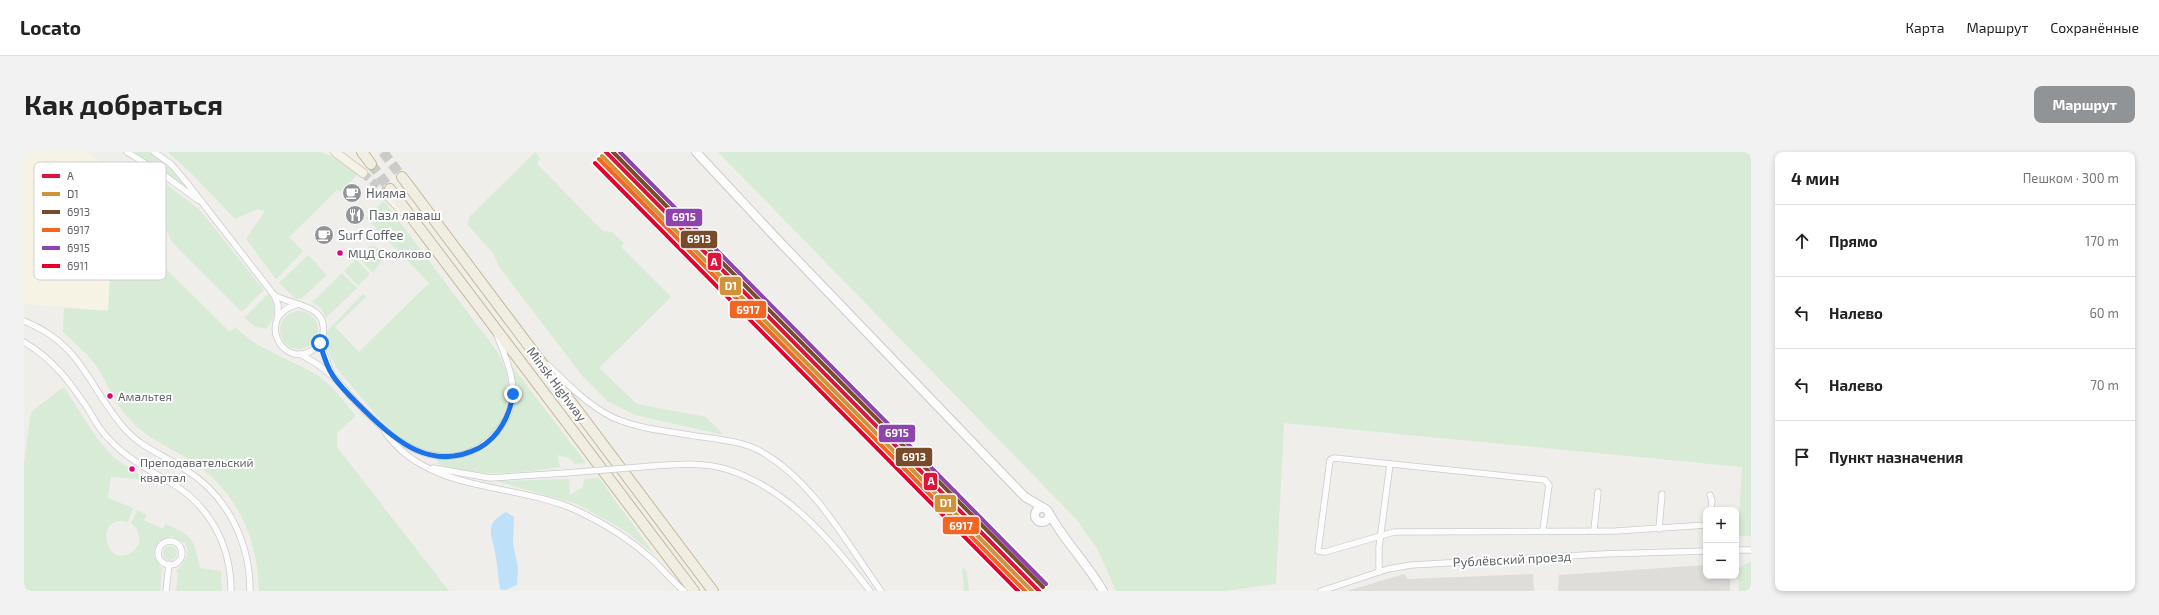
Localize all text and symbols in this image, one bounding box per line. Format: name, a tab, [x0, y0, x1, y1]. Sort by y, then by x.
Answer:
text: Locato	[20, 16, 81, 39]
text: Карта	[1906, 19, 1944, 36]
text: Маршрут	[1966, 19, 2028, 36]
text: Сохранённые	[2050, 19, 2139, 36]
button: Маршрут	[2034, 86, 2135, 123]
text: Как добраться	[24, 87, 223, 121]
legend	[34, 162, 166, 280]
text: 4 мин	[1791, 168, 1840, 188]
text: A	[67, 169, 74, 182]
text: Пешком · 300 m	[2023, 170, 2119, 186]
cafe icon: Нияма	[341, 182, 363, 204]
place label: Нияма	[366, 185, 406, 201]
text: D1	[67, 187, 79, 200]
restaurant icon: Пазл лаваш	[344, 204, 366, 226]
text: 6913	[67, 205, 90, 218]
place label: Пазл лаваш	[369, 207, 441, 223]
line badge: 6915	[665, 208, 703, 227]
text: 6915	[672, 210, 696, 223]
text: 6917	[67, 223, 90, 236]
cafe icon: Surf Coffee	[313, 224, 335, 246]
place label: Surf Coffee	[338, 227, 403, 243]
line badge: 6913	[680, 230, 718, 249]
icon: ahead	[1791, 230, 1813, 252]
text: 6913	[687, 232, 711, 245]
text: Прямо	[1829, 232, 1878, 250]
text: 170 m	[2085, 233, 2119, 249]
text: 6915	[67, 241, 90, 254]
place label: МЦД Сколково	[348, 246, 431, 260]
marker: МЦД Сколково	[335, 248, 345, 258]
line badge: A	[707, 252, 722, 271]
text: A	[710, 255, 718, 268]
text: 6911	[67, 259, 88, 272]
line badge: D1	[719, 276, 742, 296]
text: D1	[725, 279, 737, 292]
line badge: 6917	[729, 300, 767, 319]
icon: left	[1791, 302, 1813, 324]
text: 6917	[736, 303, 760, 316]
text: Налево	[1829, 304, 1883, 322]
text: 60 m	[2089, 305, 2119, 321]
route start	[311, 334, 329, 352]
street label: Minsk Highway	[524, 343, 590, 425]
icon: left	[1791, 374, 1813, 396]
text: Налево	[1829, 376, 1883, 394]
text: 70 m	[2090, 377, 2119, 393]
route end	[504, 385, 522, 403]
place label: Амальтея	[118, 389, 172, 403]
marker: Амальтея	[105, 391, 115, 401]
line badge: 6915	[878, 424, 916, 443]
text: 6915	[885, 426, 909, 439]
icon: arrive	[1791, 446, 1813, 468]
line badge: 6913	[895, 447, 933, 467]
text: Пункт назначения	[1829, 448, 1963, 466]
text: 6913	[902, 450, 926, 463]
place label: Преподавательский квартал	[140, 455, 254, 484]
marker: Преподавательский квартал	[127, 464, 137, 474]
line badge: A	[923, 472, 938, 491]
text: A	[927, 474, 935, 487]
line badge: D1	[934, 494, 957, 513]
text: D1	[940, 496, 952, 509]
map controls	[1703, 507, 1739, 579]
button: +	[1703, 507, 1739, 543]
line badge: 6917	[942, 516, 980, 535]
text: 6917	[949, 519, 973, 532]
button: −	[1703, 543, 1739, 579]
street label: Рублёвский проезд	[1452, 548, 1572, 570]

